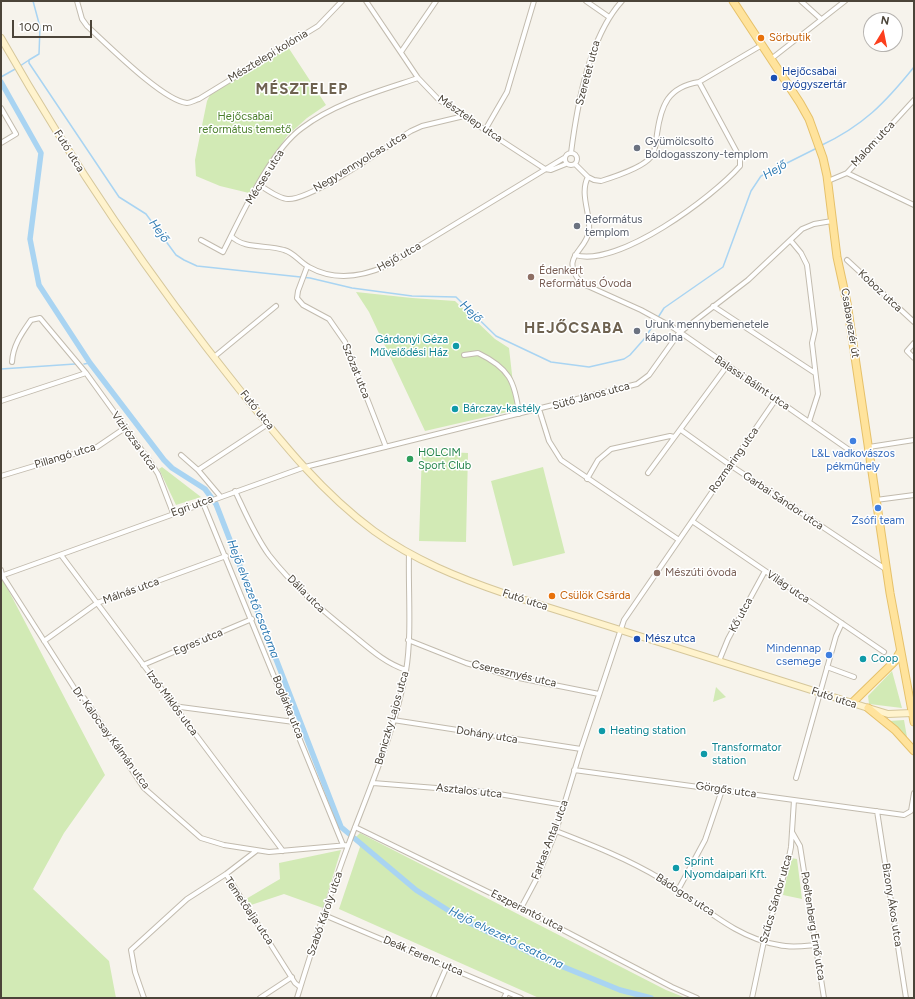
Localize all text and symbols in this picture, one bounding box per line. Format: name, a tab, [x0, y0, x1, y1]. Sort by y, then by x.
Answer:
scale bar	[14, 12, 94, 38]
north arrow	[863, 12, 903, 52]
text: N	[880, 14, 890, 28]
text: 100 m	[19, 20, 53, 34]
street label: Mésztelepi kolónia	[226, 27, 310, 85]
place label: Sörbutik	[769, 31, 810, 45]
marker: Sörbutik	[756, 33, 766, 43]
street label: Szeretet utca	[573, 39, 603, 107]
place label: Hejőcsabai gyógyszertár	[782, 65, 846, 91]
marker: Hejőcsabai gyógyszertár	[769, 73, 779, 83]
district label: MÉSZTELEP	[256, 81, 348, 99]
street label: Mésztelep utca	[435, 92, 505, 146]
park label: Hejőcsabai református temető	[199, 110, 291, 136]
street label: Malom utca	[849, 118, 897, 170]
street label: Futó utca	[51, 128, 87, 174]
street label: Negyvennyolcas utca	[311, 129, 409, 195]
place label: Gyümölcsoltó Boldogasszony-templom	[645, 135, 768, 161]
marker: Gyümölcsoltó Boldogasszony-templom	[632, 143, 642, 153]
street label: Mécses utca	[243, 147, 287, 207]
water label: Hejő	[760, 157, 790, 183]
place label: Református templom	[585, 213, 642, 239]
water label: Hejő	[146, 216, 172, 246]
marker: Református templom	[572, 221, 582, 231]
street label: Hejő utca	[375, 240, 423, 274]
place label: Édenkert Református Óvoda	[539, 264, 632, 290]
street label: Koboz utca	[855, 267, 905, 315]
marker: Édenkert Református Óvoda	[526, 272, 536, 282]
street label: Csabavezér út	[838, 287, 862, 359]
water label: Hejő	[457, 298, 485, 326]
place label: Urunk mennybemenetele kápolna	[645, 318, 769, 344]
district label: HEJŐCSABA	[524, 320, 624, 338]
marker: Urunk mennybemenetele kápolna	[632, 326, 642, 336]
place label: Gárdonyi Géza Művelődési Ház	[370, 333, 448, 359]
marker: Gárdonyi Géza Művelődési Ház	[451, 341, 461, 351]
street label: Szózat utca	[339, 342, 373, 400]
street label: Balassi Bálint utca	[712, 353, 792, 413]
street label: Sütő János utca	[551, 379, 631, 413]
street label: Futó utca	[237, 388, 277, 432]
place label: Bárczay-kastély	[463, 402, 541, 416]
marker: Bárczay-kastély	[450, 404, 460, 414]
street label: Vízirózsa utca	[108, 409, 160, 473]
street label: Rozmaring utca	[706, 425, 762, 495]
marker: L&L vadkovászos pékműhely	[848, 436, 858, 446]
street label: Pillangó utca	[33, 440, 97, 472]
place label: HOLCIM Sport Club	[418, 446, 471, 472]
place label: L&L vadkovászos pékműhely	[811, 447, 895, 473]
marker: HOLCIM Sport Club	[405, 454, 415, 464]
street label: Garbai Sándor utca	[740, 469, 826, 533]
street label: Egri utca	[169, 492, 215, 520]
marker: Zsófi team	[873, 503, 883, 513]
place label: Zsófi team	[852, 514, 904, 528]
water label: Hejő elvezető csatorna	[224, 538, 282, 660]
place label: Mészúti óvoda	[665, 566, 737, 580]
marker: Mészúti óvoda	[652, 568, 662, 578]
street label: Világ utca	[764, 568, 812, 606]
street label: Dália utca	[284, 572, 328, 616]
street label: Málnás utca	[101, 575, 161, 607]
street label: Futó utca	[501, 586, 549, 614]
place label: Csülök Csárda	[560, 589, 630, 603]
marker: Csülök Csárda	[547, 591, 557, 601]
street label: Kő utca	[726, 595, 756, 635]
street label: Egres utca	[171, 626, 225, 658]
place label: Mész utca	[645, 632, 695, 646]
marker: Mész utca	[632, 634, 642, 644]
place label: Mindennap csemege	[766, 642, 821, 668]
marker: Mindennap csemege	[824, 650, 834, 660]
place label: Coop	[871, 652, 898, 666]
marker: Coop	[858, 654, 868, 664]
street label: Cseresznyés utca	[470, 658, 558, 690]
street label: Izsó Miklós utca	[143, 668, 201, 738]
street label: Beniczky Lajos utca	[372, 670, 412, 766]
street label: Boglárka utca	[269, 674, 307, 740]
street label: Dr. Kalocsay Kálmán utca	[70, 684, 152, 792]
street label: Futó utca	[810, 684, 858, 712]
street label: Dohány utca	[455, 724, 519, 746]
place label: Heating station	[610, 724, 686, 738]
marker: Heating station	[597, 726, 607, 736]
place label: Transformator station	[712, 741, 781, 767]
marker: Transformator station	[699, 749, 709, 759]
street label: Görgős utca	[695, 779, 757, 801]
street label: Asztalos utca	[435, 781, 503, 801]
street label: Farkas Antal utca	[529, 798, 571, 882]
street label: Szűcs Sándor utca	[757, 853, 795, 945]
place label: Sprint Nyomdaipari Kft.	[684, 855, 767, 881]
street label: Bizony Ákos utca	[879, 862, 905, 948]
marker: Sprint Nyomdaipari Kft.	[671, 863, 681, 873]
street label: Szabó Károly utca	[304, 870, 346, 958]
street label: Bádogos utca	[653, 871, 717, 919]
street label: Poeltenberg Ernő utca	[798, 871, 828, 981]
street label: Temetőalja utca	[222, 875, 276, 947]
street label: Eszperantó utca	[488, 887, 566, 935]
water label: Hejő elvezető csatorna	[446, 904, 566, 972]
street label: Deák Ferenc utca	[381, 933, 465, 979]

